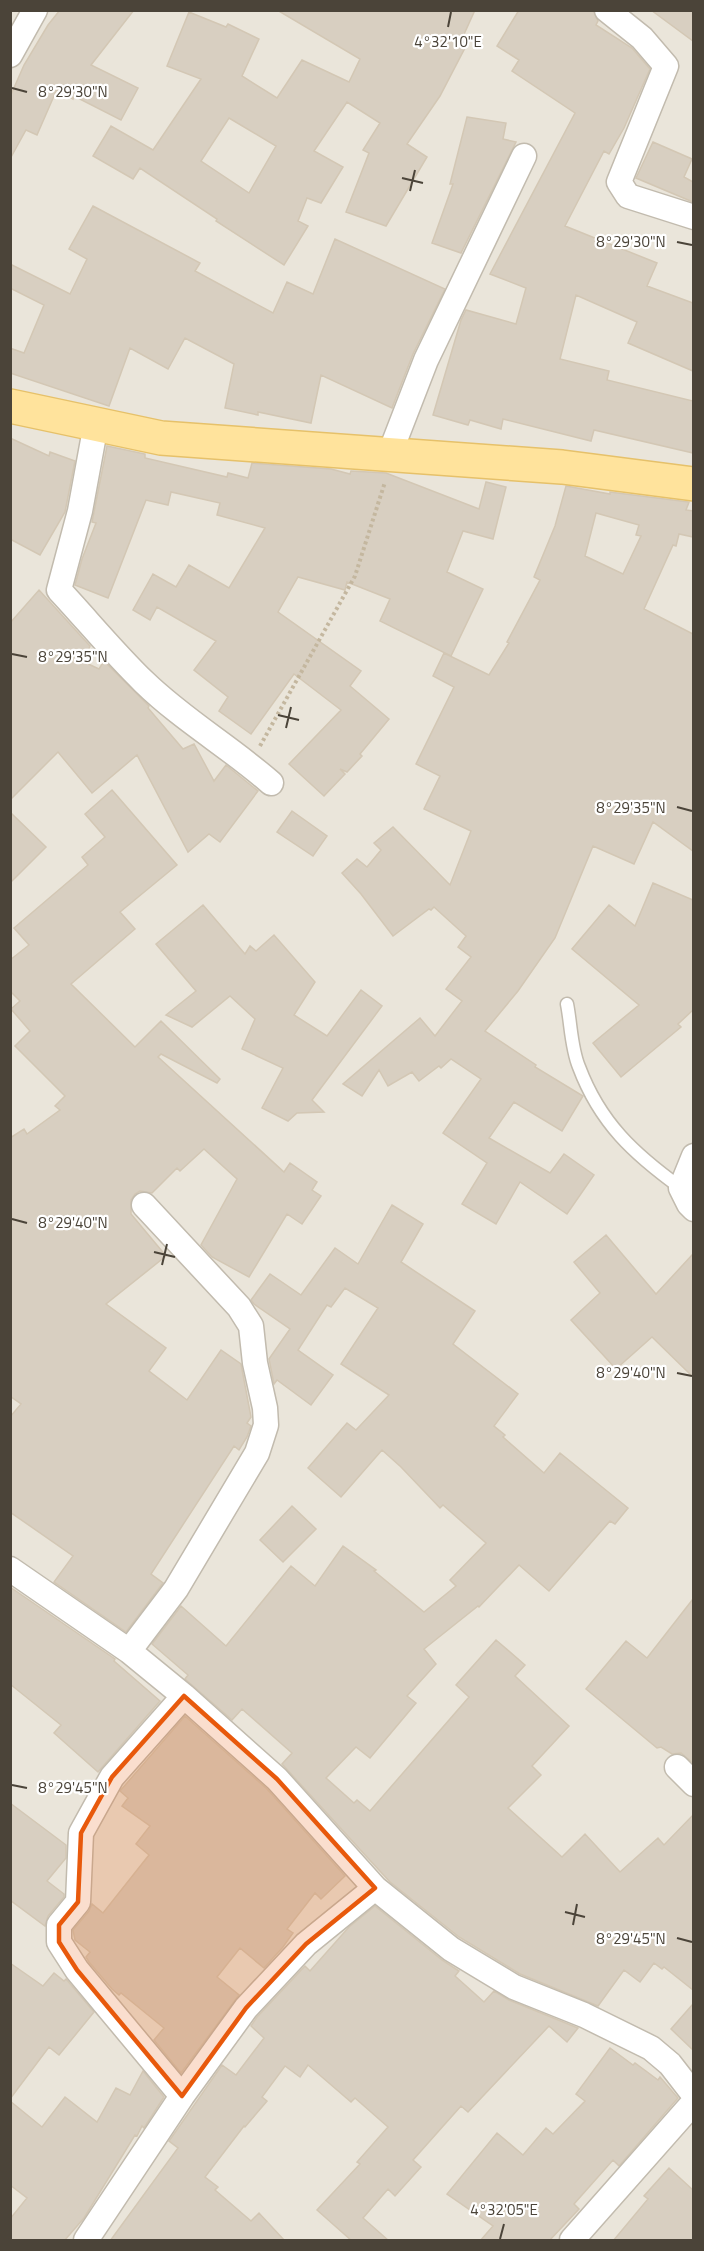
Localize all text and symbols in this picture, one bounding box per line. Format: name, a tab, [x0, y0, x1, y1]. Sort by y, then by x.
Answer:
text: 4°32'10"E	[414, 30, 482, 53]
text: 8°29'30"N	[38, 80, 108, 103]
text: 8°29'30"N	[596, 230, 666, 253]
text: 8°29'35"N	[38, 645, 108, 668]
text: 8°29'35"N	[596, 796, 666, 819]
text: 8°29'40"N	[38, 1211, 108, 1234]
text: 8°29'40"N	[596, 1361, 666, 1384]
text: 8°29'45"N	[38, 1776, 108, 1799]
text: 8°29'45"N	[596, 1927, 666, 1950]
text: 4°32'05"E	[470, 2198, 538, 2221]

